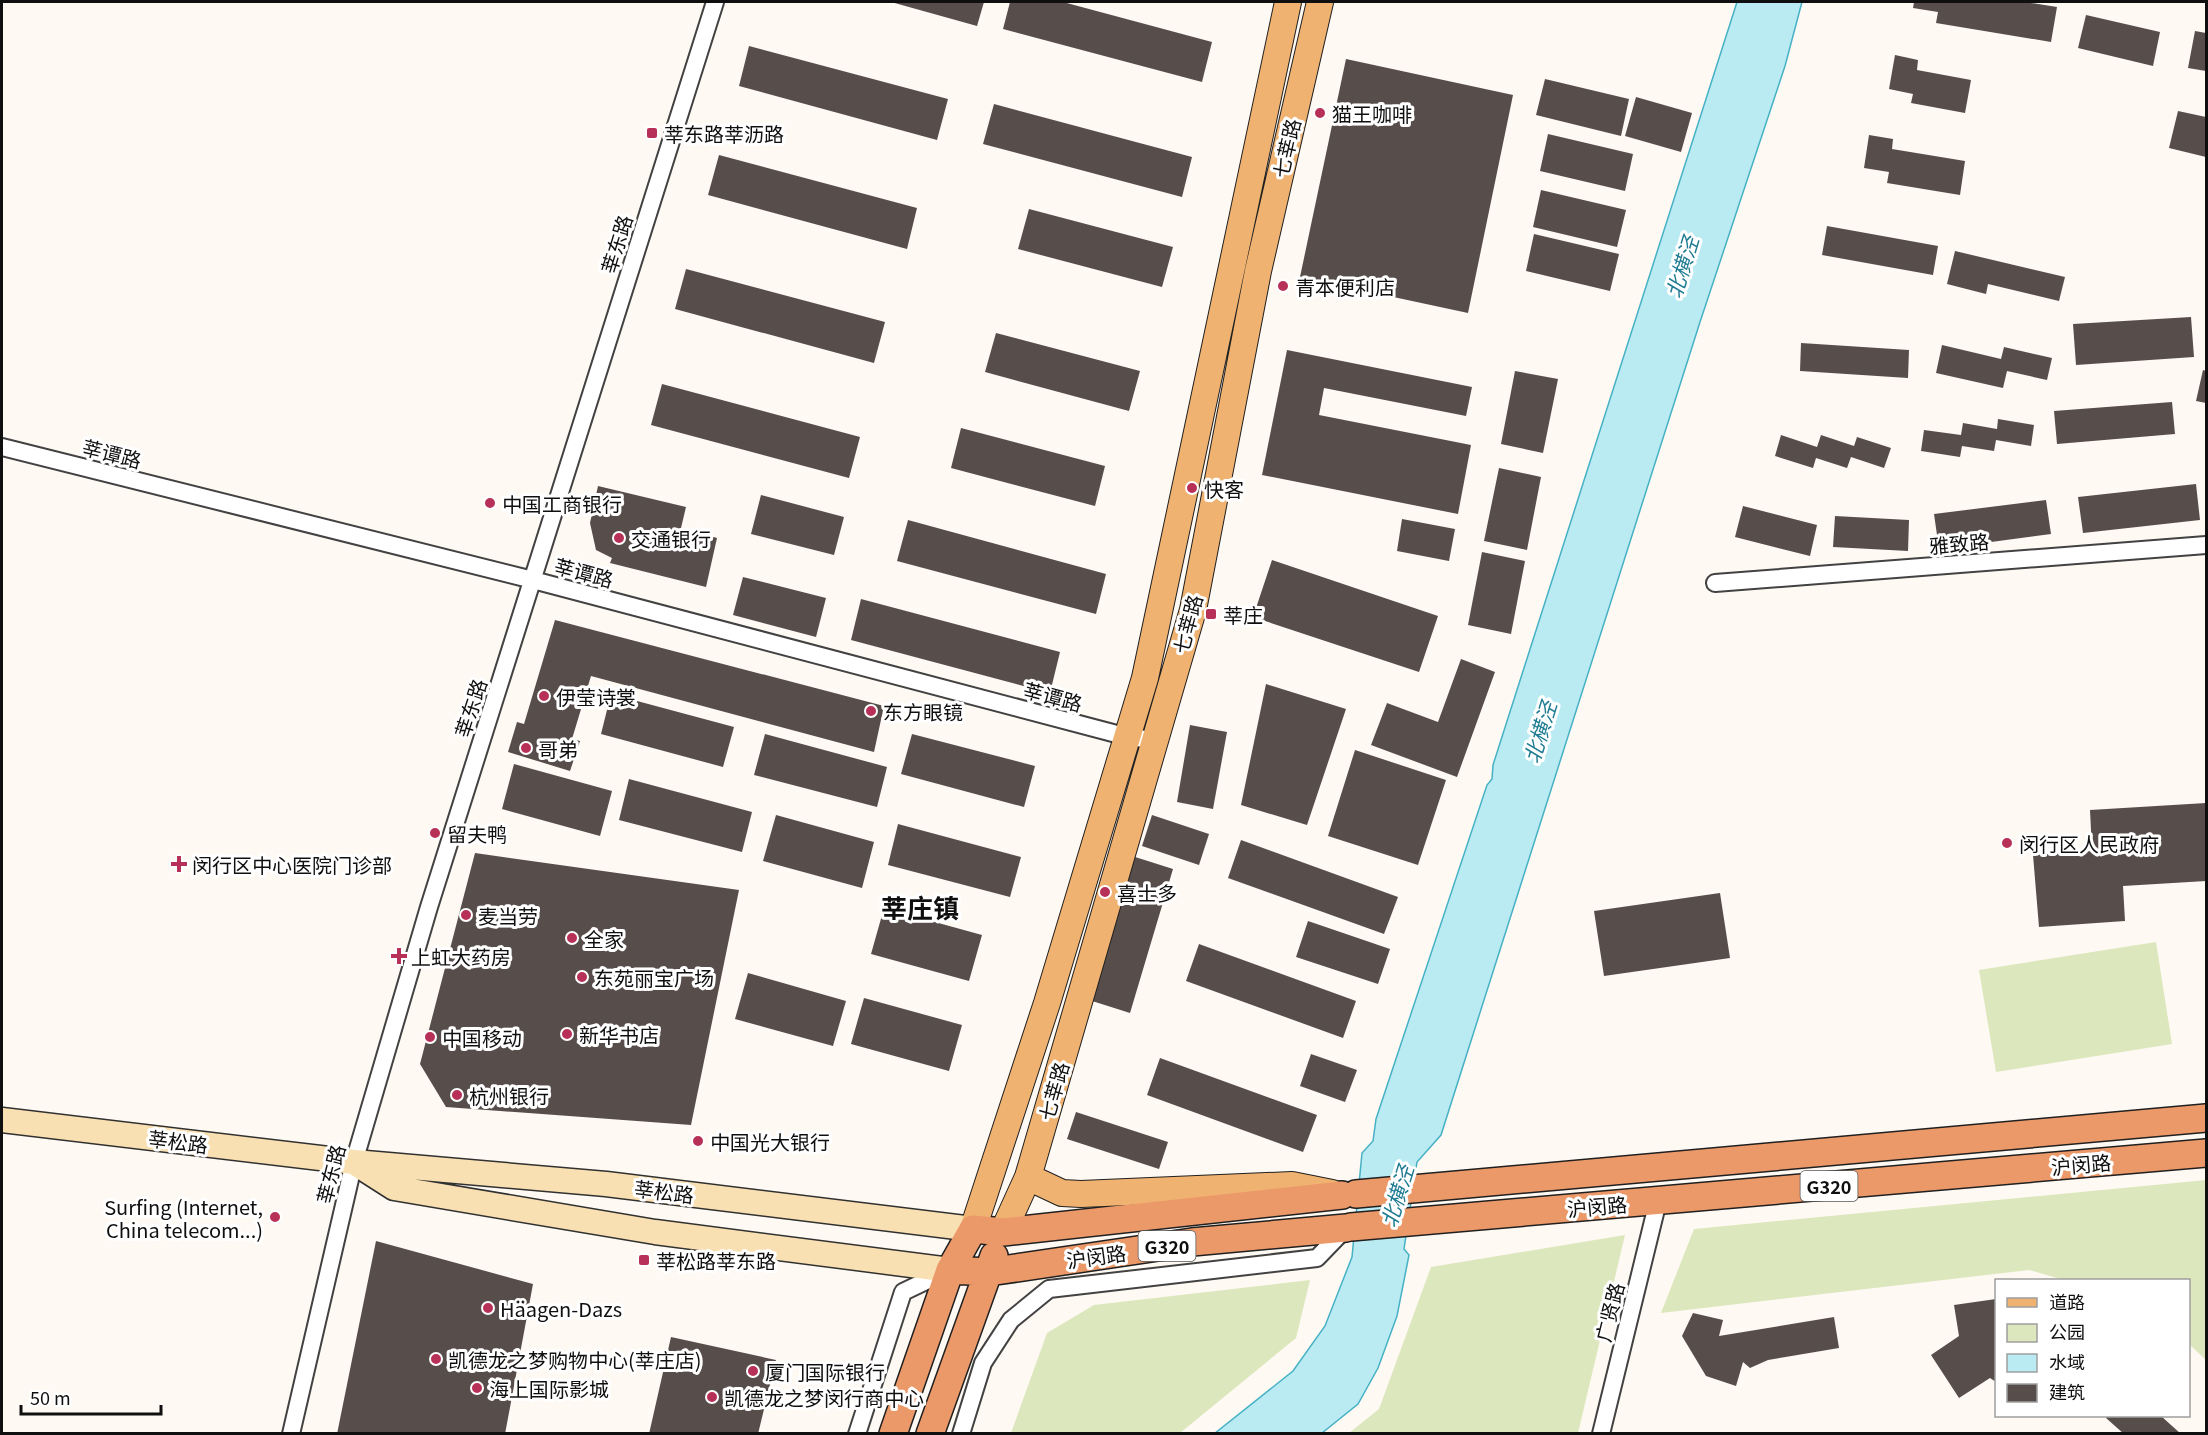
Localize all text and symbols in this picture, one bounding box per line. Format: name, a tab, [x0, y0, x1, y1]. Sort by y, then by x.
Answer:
place label: 猫王咖啡	[1332, 99, 1412, 128]
marker: 猫王咖啡	[1313, 106, 1327, 120]
street label: 七莘路	[1265, 116, 1307, 180]
place label: 莘东路莘沥路	[664, 119, 784, 148]
marker: 莘东路莘沥路	[645, 126, 659, 140]
street label: 莘东路	[593, 211, 639, 277]
water label: 北横泾	[1657, 231, 1705, 302]
place label: 青本便利店	[1295, 272, 1395, 301]
marker: 青本便利店	[1276, 279, 1290, 293]
street label: 莘谭路	[79, 432, 145, 474]
place label: 快客	[1204, 474, 1244, 503]
marker: 快客	[1185, 481, 1199, 495]
place label: 中国工商银行	[502, 489, 622, 518]
marker: 中国工商银行	[483, 496, 497, 510]
place label: 交通银行	[631, 524, 711, 553]
street label: 雅致路	[1928, 526, 1990, 560]
marker: 交通银行	[612, 531, 626, 545]
street label: 莘谭路	[551, 550, 617, 594]
street label: 七莘路	[1165, 591, 1209, 657]
place label: 莘庄	[1223, 600, 1263, 629]
marker: 莘庄	[1204, 607, 1218, 621]
street label: 莘谭路	[1020, 674, 1086, 718]
street label: 莘东路	[447, 675, 493, 741]
place label: 伊莹诗裳	[556, 682, 636, 711]
marker: 伊莹诗裳	[537, 689, 551, 703]
water label: 北横泾	[1515, 696, 1563, 767]
place label: 东方眼镜	[883, 697, 963, 726]
marker: 东方眼镜	[864, 704, 878, 718]
place label: 哥弟	[538, 734, 578, 763]
marker: 哥弟	[519, 741, 533, 755]
place label: 留夫鸭	[447, 819, 507, 848]
marker: 留夫鸭	[428, 826, 442, 840]
place label: 闵行区人民政府	[2019, 829, 2159, 858]
marker: 闵行区人民政府	[2000, 836, 2014, 850]
place label: 闵行区中心医院门诊部	[192, 850, 392, 879]
marker: 闵行区中心医院门诊部	[170, 855, 188, 873]
place label: 喜士多	[1117, 878, 1177, 907]
marker: 喜士多	[1098, 885, 1112, 899]
district label: 莘庄镇	[881, 888, 959, 925]
place label: 麦当劳	[478, 901, 538, 930]
marker: 麦当劳	[459, 908, 473, 922]
place label: 全家	[584, 924, 624, 953]
marker: 全家	[565, 931, 579, 945]
place label: 上虹大药房	[411, 942, 511, 971]
marker: 上虹大药房	[392, 949, 406, 963]
place label: 东苑丽宝广场	[594, 963, 714, 992]
marker: 东苑丽宝广场	[575, 970, 589, 984]
place label: 新华书店	[579, 1020, 659, 1049]
place label: 中国移动	[442, 1023, 522, 1052]
marker: 新华书店	[560, 1027, 574, 1041]
marker: 中国移动	[423, 1030, 437, 1044]
street label: 七莘路	[1031, 1058, 1075, 1124]
place label: 杭州银行	[469, 1081, 549, 1110]
marker: 杭州银行	[450, 1088, 464, 1102]
street label: 莘松路	[146, 1123, 210, 1159]
place label: 中国光大银行	[710, 1127, 830, 1156]
marker: 中国光大银行	[691, 1134, 705, 1148]
street label: 莘东路	[309, 1141, 351, 1207]
street label: 沪闵路	[2050, 1147, 2112, 1181]
water label: 北横泾	[1372, 1160, 1420, 1231]
road number: G320	[1800, 1171, 1858, 1201]
street label: 莘松路	[632, 1173, 696, 1209]
street label: 沪闵路	[1566, 1189, 1628, 1223]
place label: Surfing (Internet, China telecom...)	[104, 1192, 263, 1244]
marker: Surfing (Internet, China telecom...)	[268, 1210, 282, 1224]
road number: G320	[1138, 1231, 1196, 1261]
street label: 沪闵路	[1064, 1237, 1128, 1275]
place label: 莘松路莘东路	[656, 1246, 776, 1275]
marker: 莘松路莘东路	[637, 1253, 651, 1267]
street label: 广贤路	[1588, 1279, 1630, 1345]
legend	[1995, 1279, 2190, 1417]
text: 道路	[2049, 1288, 2085, 1314]
place label: Häagen-Dazs	[500, 1294, 622, 1323]
marker: Häagen-Dazs	[481, 1301, 495, 1315]
text: 公园	[2049, 1318, 2085, 1344]
place label: 凯德龙之梦购物中心(莘庄店)	[448, 1345, 702, 1374]
text: 水域	[2049, 1348, 2085, 1374]
marker: 凯德龙之梦购物中心(莘庄店)	[429, 1352, 443, 1366]
place label: 厦门国际银行	[765, 1357, 885, 1386]
marker: 厦门国际银行	[746, 1364, 760, 1378]
place label: 海上国际影城	[489, 1374, 609, 1403]
scale bar	[21, 1378, 160, 1416]
text: 建筑	[2049, 1378, 2085, 1404]
marker: 海上国际影城	[470, 1381, 484, 1395]
place label: 凯德龙之梦闵行商中心	[724, 1383, 924, 1412]
text: 50 m	[30, 1384, 71, 1410]
marker: 凯德龙之梦闵行商中心	[705, 1390, 719, 1404]

